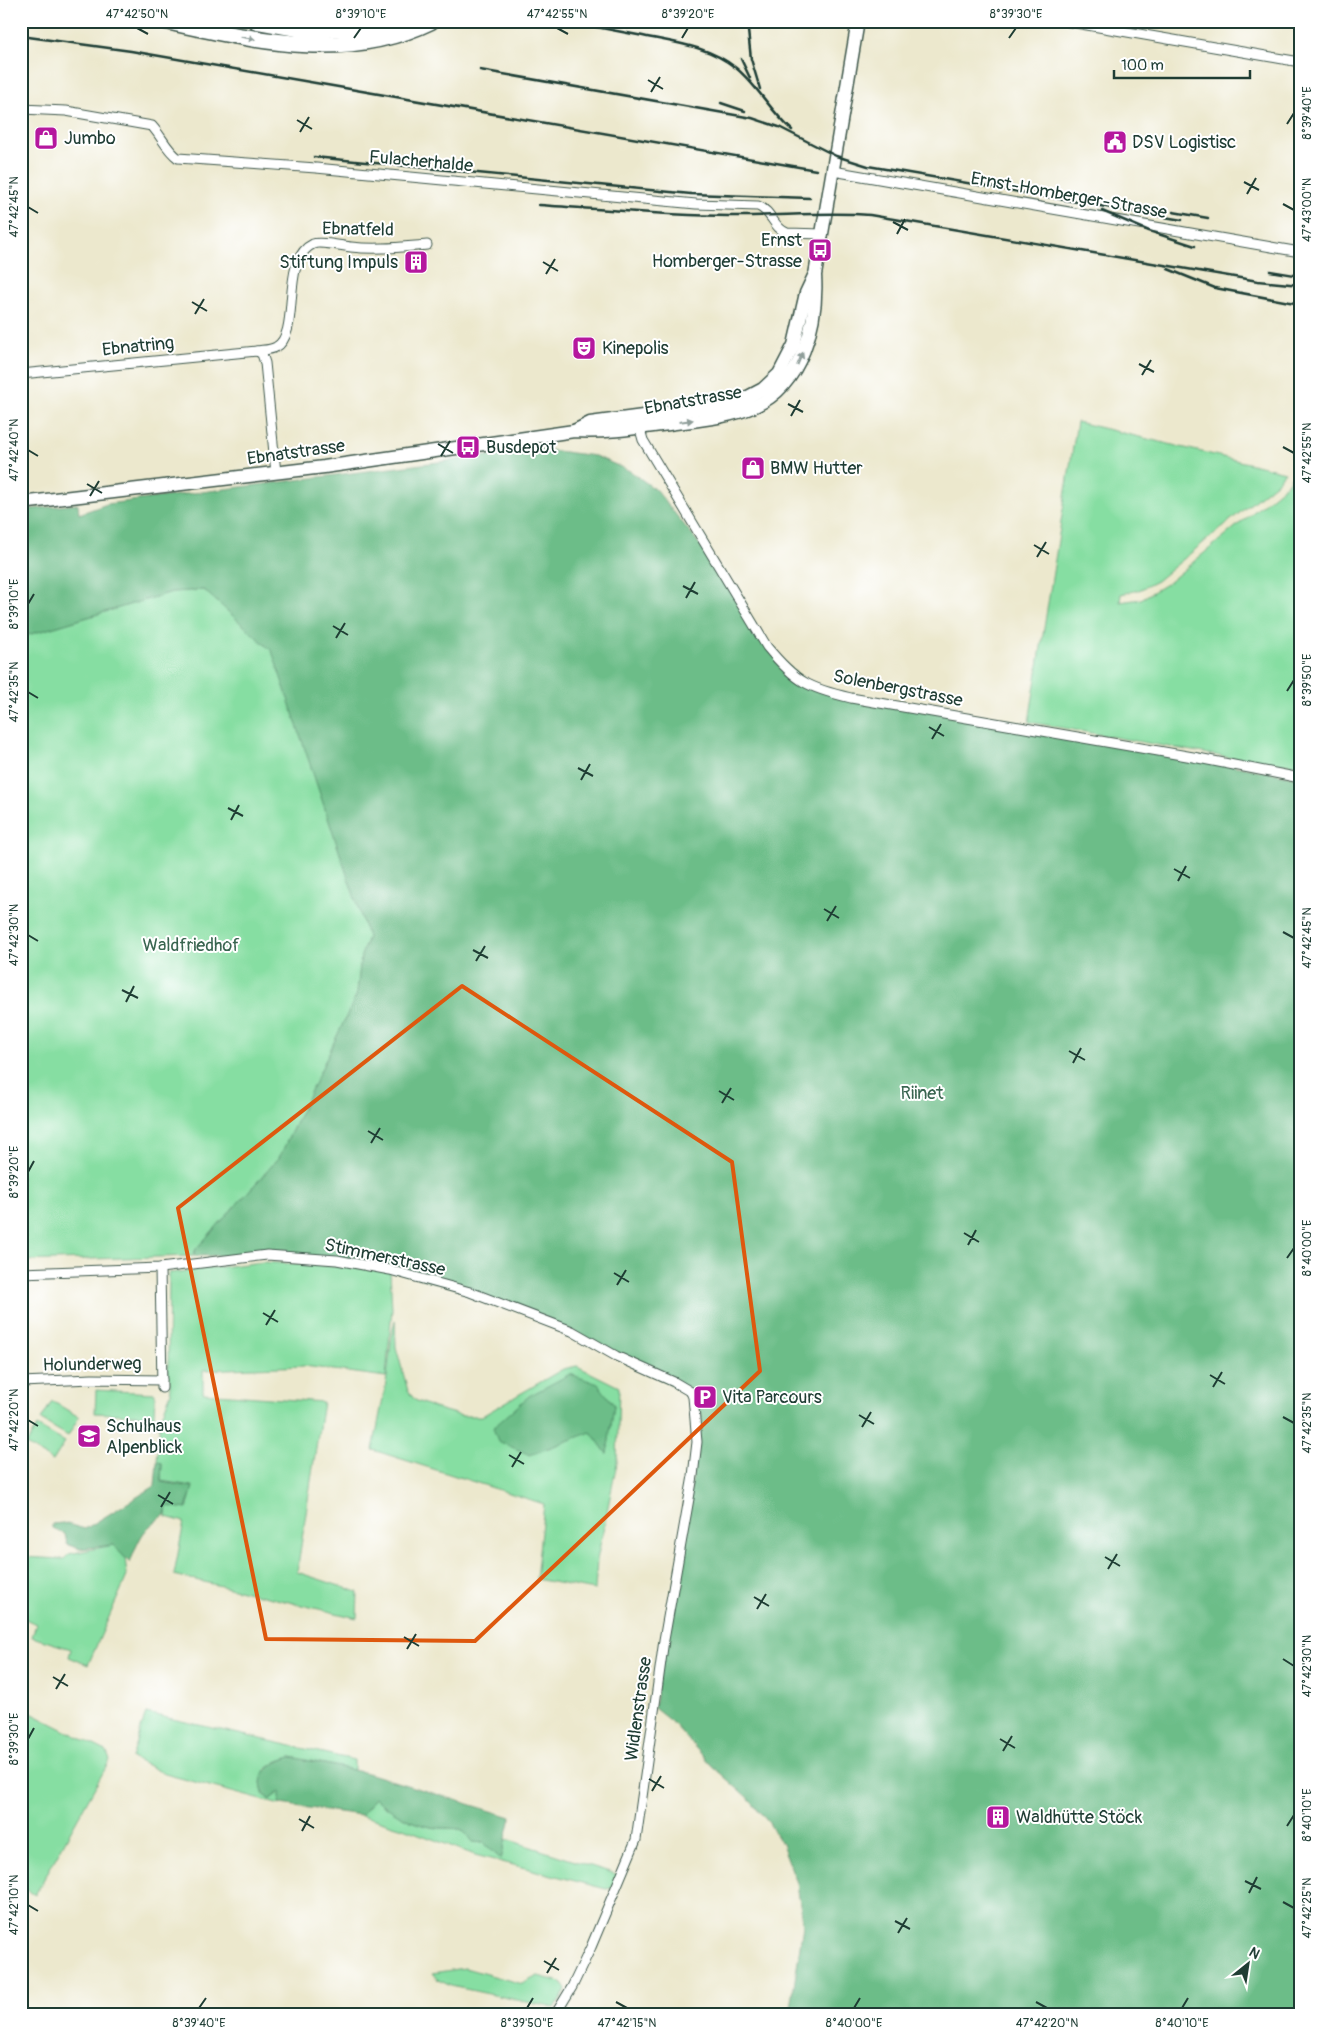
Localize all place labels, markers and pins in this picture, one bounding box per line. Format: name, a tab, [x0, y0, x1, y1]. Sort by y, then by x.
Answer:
shop icon: Jumbo	[33, 125, 59, 151]
place label: Jumbo	[64, 127, 116, 150]
public building icon: DSV Logistisc	[1102, 129, 1128, 155]
place label: DSV Logistisc	[1132, 131, 1236, 154]
place label: Ernst Homberger-Strasse	[652, 229, 803, 273]
bus stop icon: Ernst Homberger-Strasse	[807, 237, 833, 263]
building icon: Stiftung Impuls	[403, 249, 429, 275]
place label: Stiftung Impuls	[279, 251, 398, 274]
theatre icon: Kinepolis	[571, 335, 597, 361]
place label: Kinepolis	[602, 337, 669, 360]
bus stop icon: Busdepot	[455, 434, 481, 460]
place label: Busdepot	[486, 436, 557, 459]
shop icon: BMW Hutter	[740, 455, 766, 481]
place label: BMW Hutter	[770, 457, 863, 480]
parking icon: Vita Parcours	[692, 1384, 718, 1410]
place label: Vita Parcours	[722, 1386, 822, 1409]
place label: Schulhaus Alpenblick	[106, 1415, 183, 1459]
school or university icon: Schulhaus Alpenblick	[76, 1423, 102, 1449]
building icon: Waldhütte Stöck	[985, 1804, 1011, 1830]
place label: Waldhütte Stöck	[1016, 1806, 1143, 1829]

